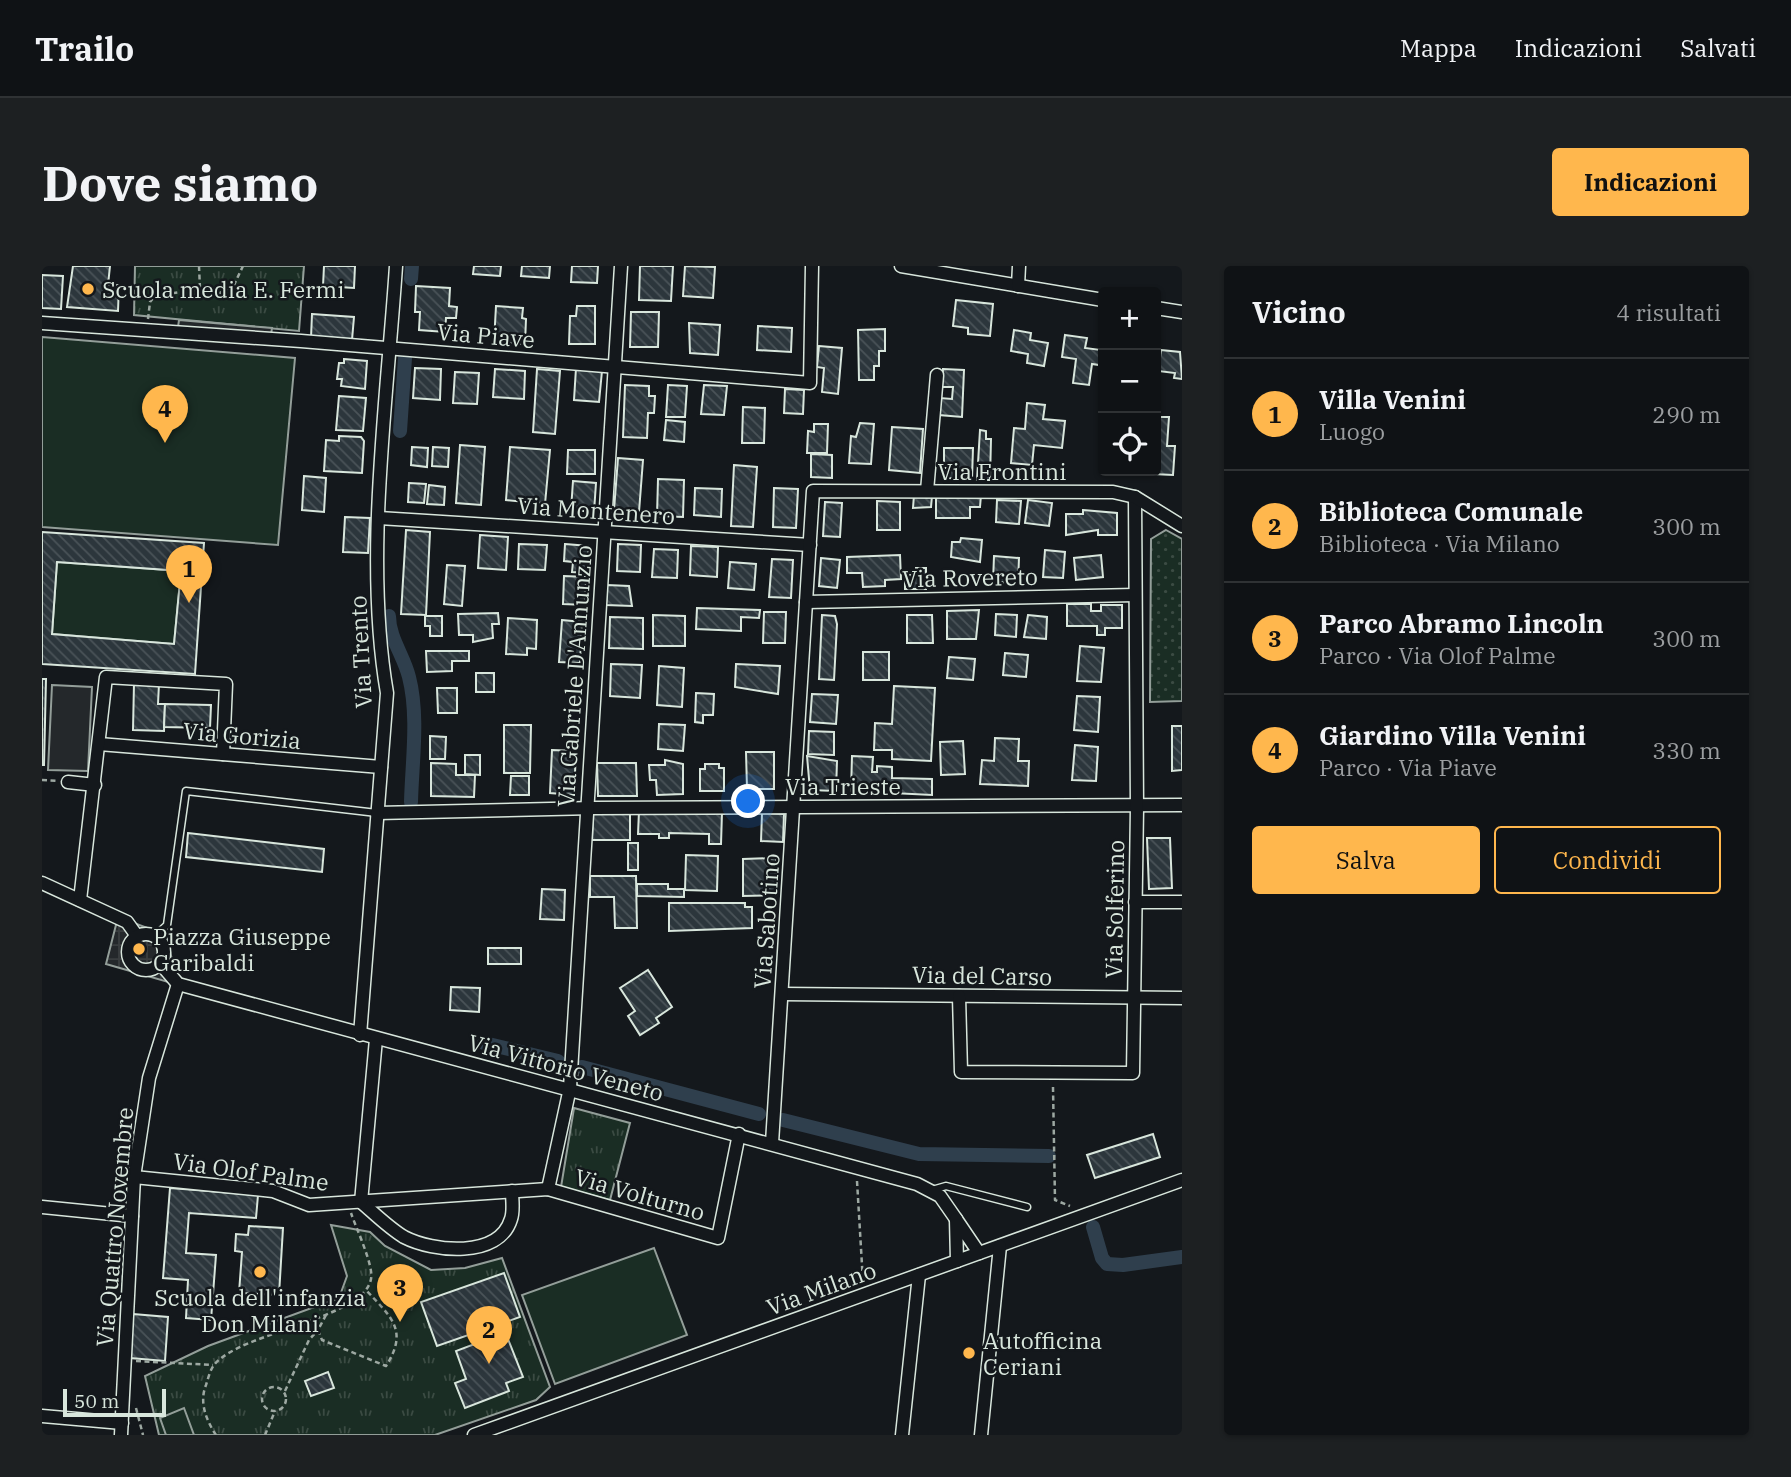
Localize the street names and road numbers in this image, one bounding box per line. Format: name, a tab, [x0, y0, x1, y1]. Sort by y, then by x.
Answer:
street label: Via Piave	[436, 316, 536, 354]
street label: Via Frontini	[938, 456, 1066, 486]
street label: Via Montenero	[516, 490, 676, 530]
street label: Via Gabriele D'Annunzio	[550, 544, 598, 808]
street label: Via Rovereto	[902, 561, 1038, 593]
street label: Via Trento	[342, 595, 378, 709]
street label: Via Gorizia	[182, 715, 302, 755]
street label: Via Trieste	[785, 771, 901, 801]
street label: Via Solferino	[1098, 839, 1130, 979]
street label: Via Sabotino	[746, 852, 786, 990]
street label: Via del Carso	[912, 959, 1052, 991]
street label: Via Vittorio Veneto	[465, 1026, 667, 1108]
street label: Via Quattro Novembre	[89, 1106, 139, 1348]
street label: Via Olof Palme	[171, 1145, 331, 1197]
street label: Via Volturno	[571, 1161, 709, 1227]
street label: Via Milano	[762, 1254, 880, 1322]

